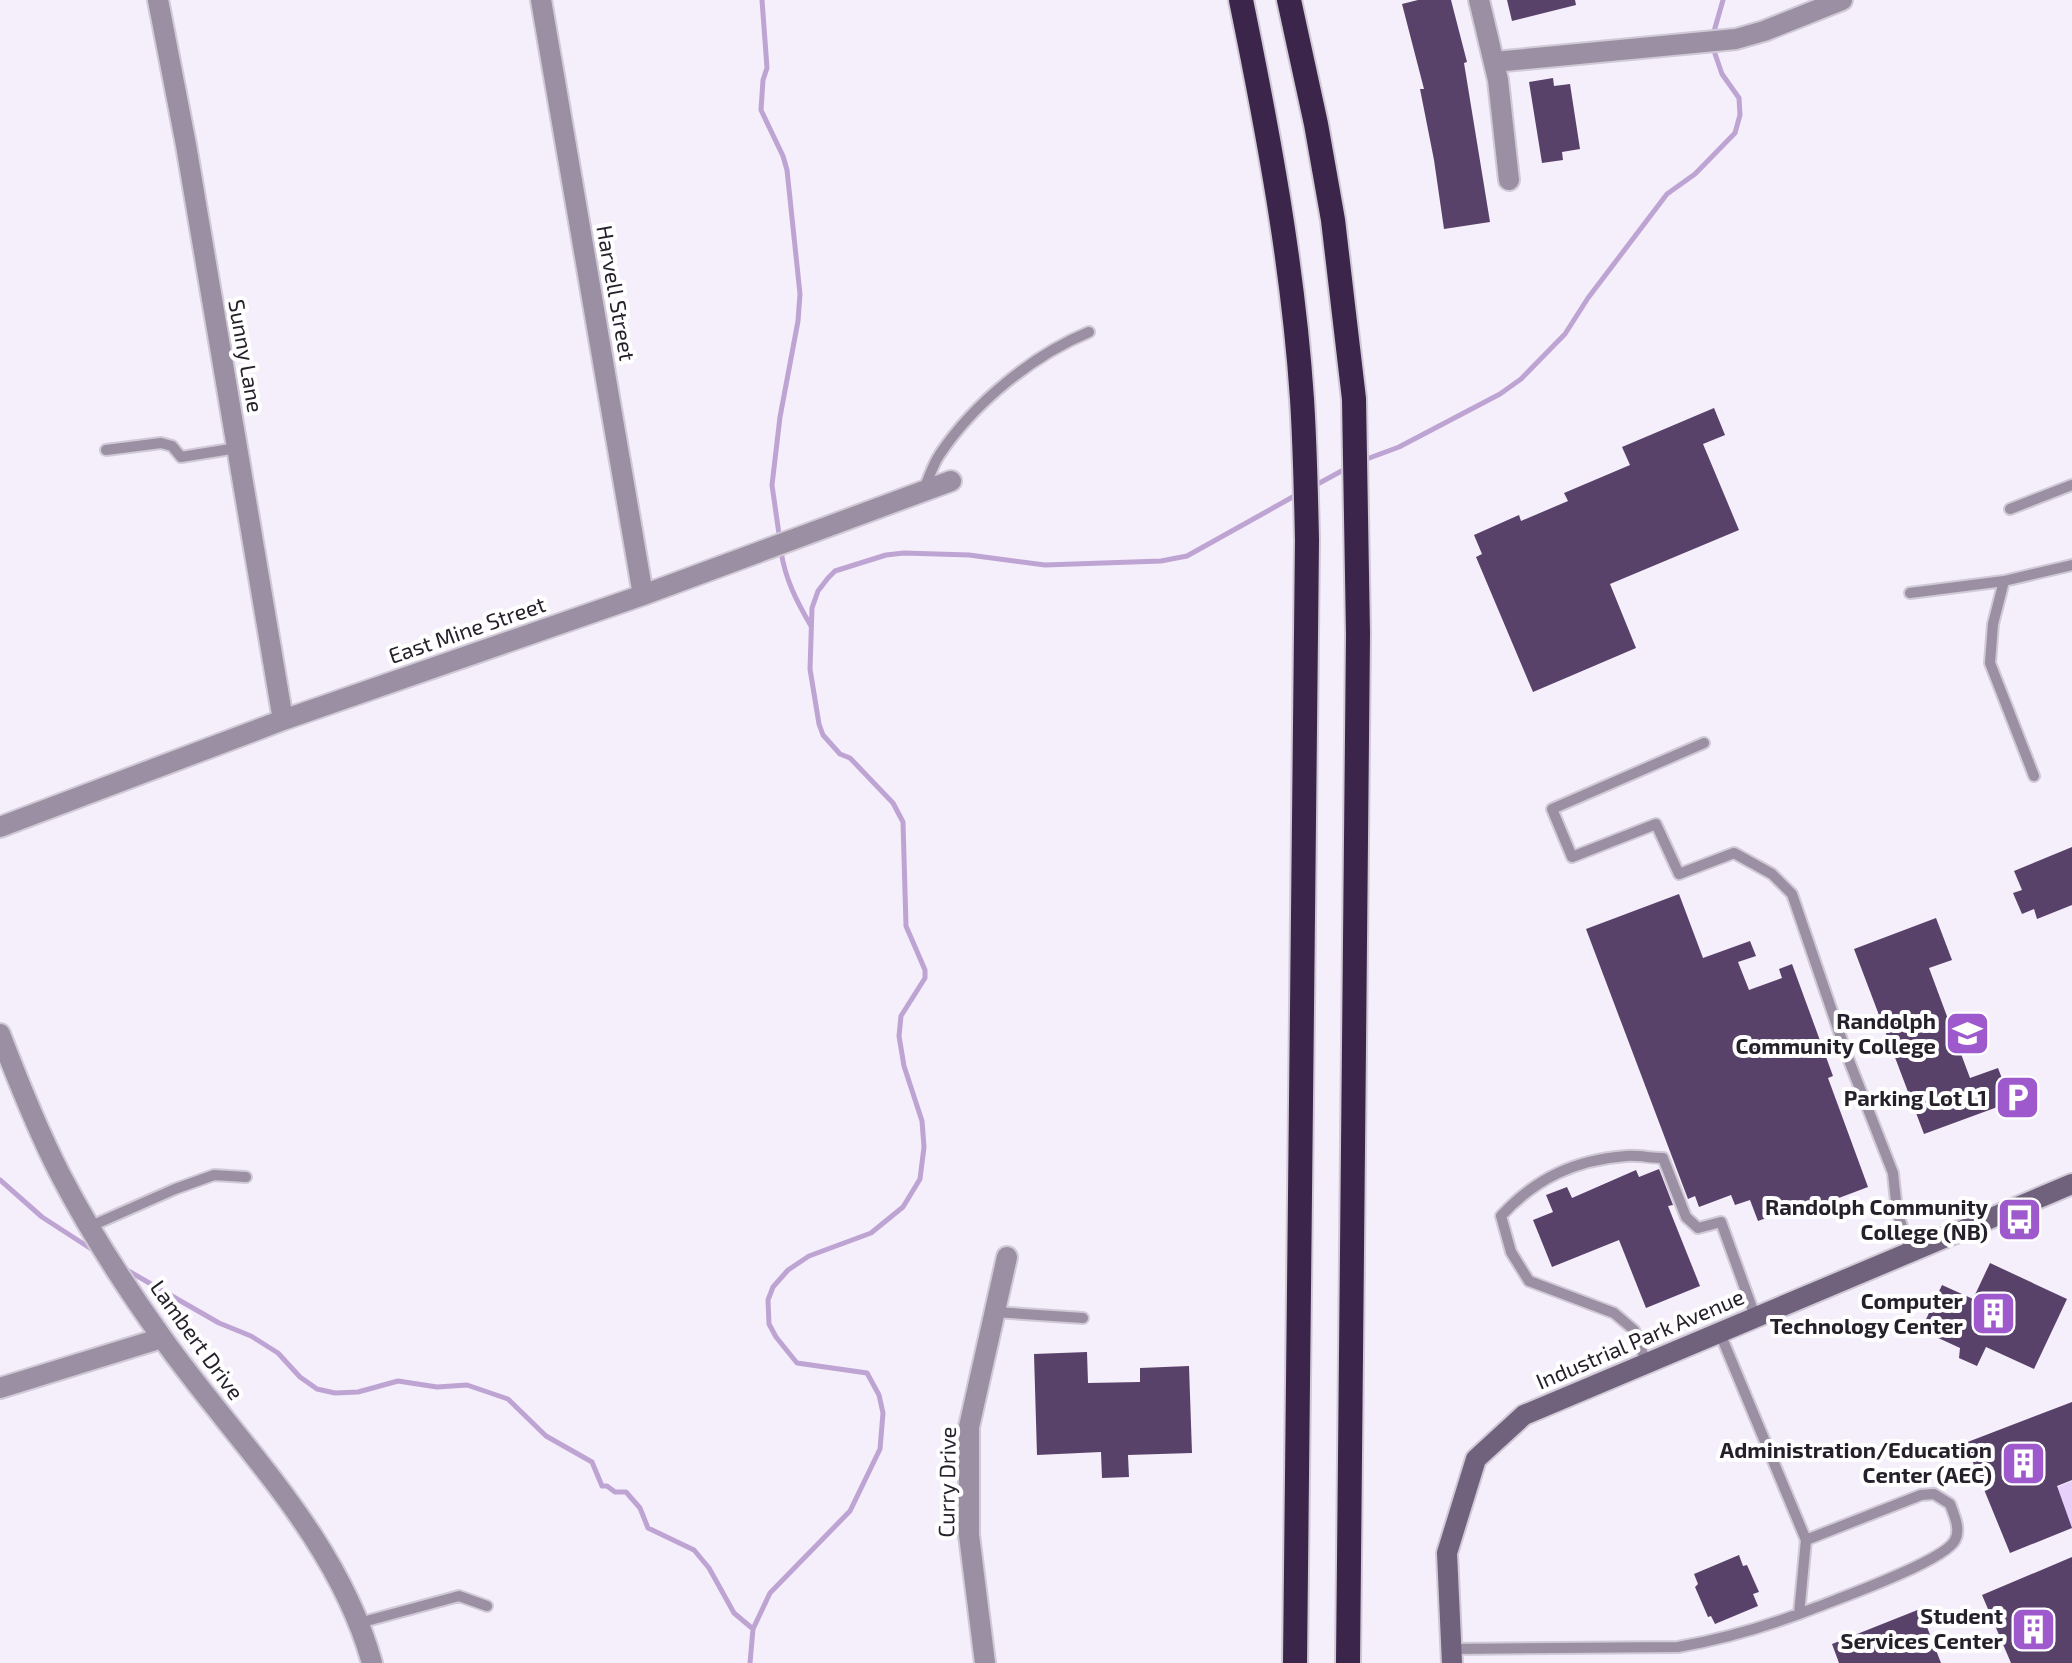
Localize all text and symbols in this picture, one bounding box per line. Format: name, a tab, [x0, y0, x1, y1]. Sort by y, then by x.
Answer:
street label: Harvell Street	[592, 223, 642, 363]
street label: Sunny Lane	[224, 297, 270, 414]
street label: East Mine Street	[385, 590, 549, 668]
place label: Randolph Community College	[1735, 1007, 1936, 1059]
school or university icon: Randolph Community College	[1943, 1010, 1991, 1058]
parking icon: Parking Lot L1	[1994, 1074, 2042, 1122]
place label: Parking Lot L1	[1844, 1084, 1987, 1110]
place label: Randolph Community College (NB)	[1765, 1193, 1989, 1244]
bus stop icon: Randolph Community College (NB)	[1995, 1196, 2043, 1244]
street label: Lambert Drive	[146, 1275, 250, 1404]
street label: Industrial Park Avenue	[1532, 1282, 1747, 1394]
place label: Computer Technology Center	[1770, 1287, 1964, 1339]
building icon: Computer Technology Center	[1970, 1290, 2018, 1338]
street label: Curry Drive	[932, 1426, 960, 1538]
place label: Administration/Education Center (AEC)	[1720, 1436, 1992, 1487]
building icon: Administration/Education Center (AEC)	[1999, 1439, 2047, 1487]
place label: Student Services Center	[1840, 1602, 2004, 1653]
building icon: Student Services Center	[2010, 1605, 2058, 1653]

